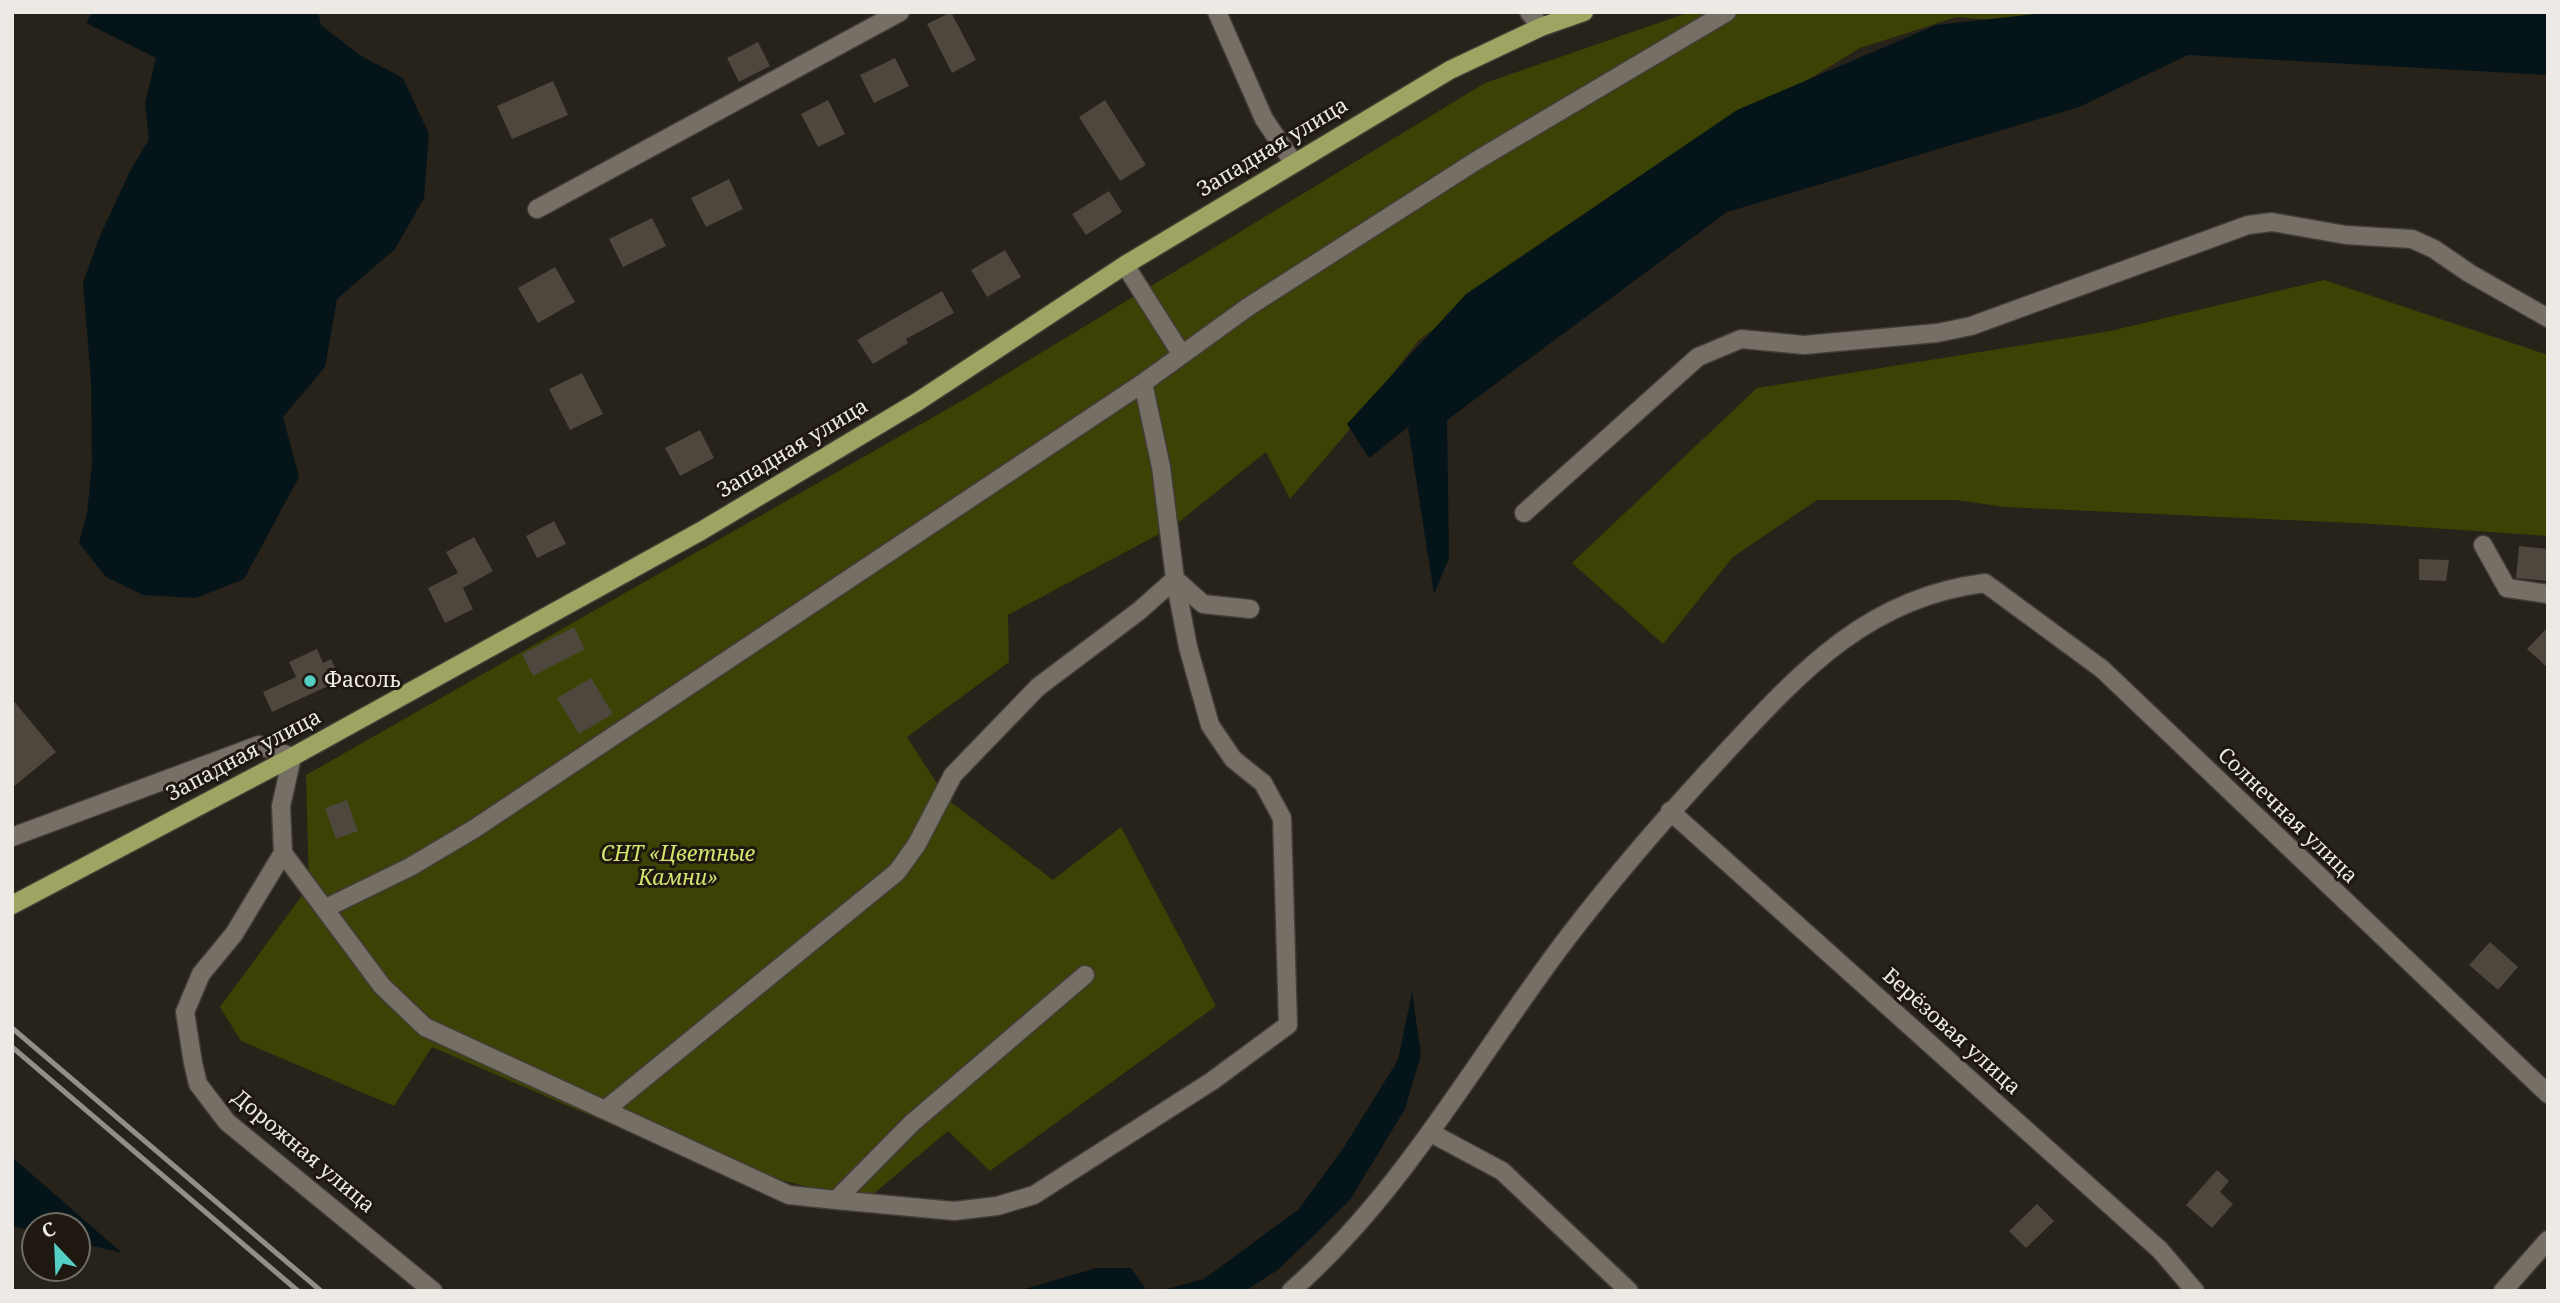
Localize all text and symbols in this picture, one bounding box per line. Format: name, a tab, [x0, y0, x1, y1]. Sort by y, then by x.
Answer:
street label: Западная улица	[1193, 93, 1353, 203]
street label: Западная улица	[713, 394, 873, 504]
place label: Фасоль	[324, 668, 401, 694]
marker: Фасоль	[302, 673, 318, 689]
street label: Западная улица	[162, 705, 326, 807]
street label: Солнечная улица	[2212, 743, 2362, 889]
park label: СНТ «Цветные Камни»	[601, 842, 755, 892]
street label: Берёзовая улица	[1877, 963, 2025, 1101]
street label: Дорожная улица	[227, 1085, 379, 1219]
north arrow	[21, 1212, 91, 1282]
text: С	[38, 1215, 59, 1244]

